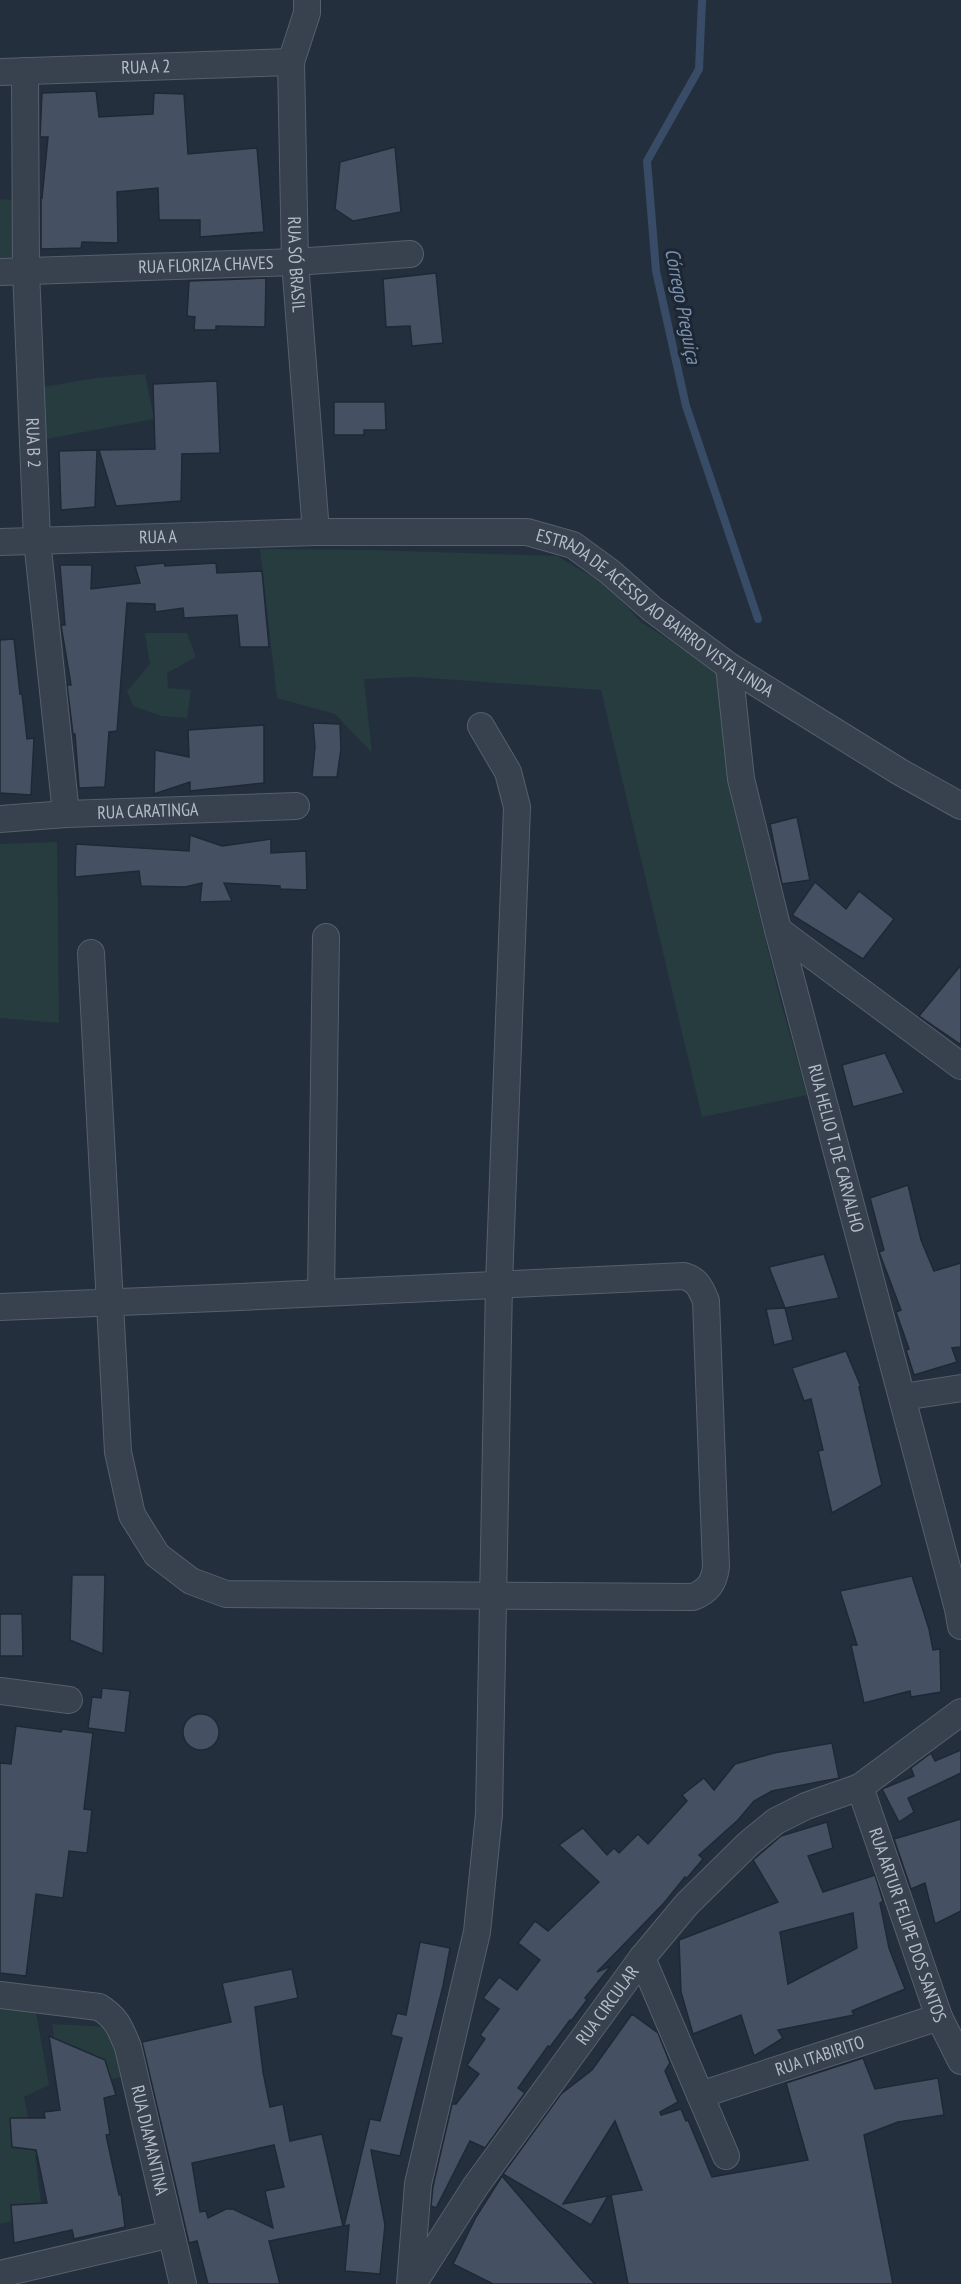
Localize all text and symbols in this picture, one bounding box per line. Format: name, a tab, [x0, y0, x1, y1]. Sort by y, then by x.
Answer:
street label: RUA A 2	[121, 54, 171, 79]
street label: RUA SÓ BRASIL	[283, 216, 311, 314]
water label: Córrego Preguiça	[659, 246, 707, 367]
street label: RUA FLORIZA CHAVES	[138, 251, 274, 278]
street label: RUA B 2	[21, 417, 46, 468]
street label: ESTRADA DE ACESSO AO BAIRRO VISTA LINDA	[534, 523, 778, 702]
street label: RUA A	[139, 524, 178, 549]
street label: RUA CARATINGA	[97, 797, 199, 824]
street label: RUA HELIO T. DE CARVALHO	[803, 1062, 870, 1235]
street label: RUA ARTUR FELIPE DOS SANTOS	[864, 1825, 952, 2026]
street label: RUA CIRCULAR	[570, 1960, 644, 2049]
street label: RUA ITABIRITO	[772, 2030, 867, 2081]
street label: RUA DIAMANTINA	[126, 2083, 174, 2198]

